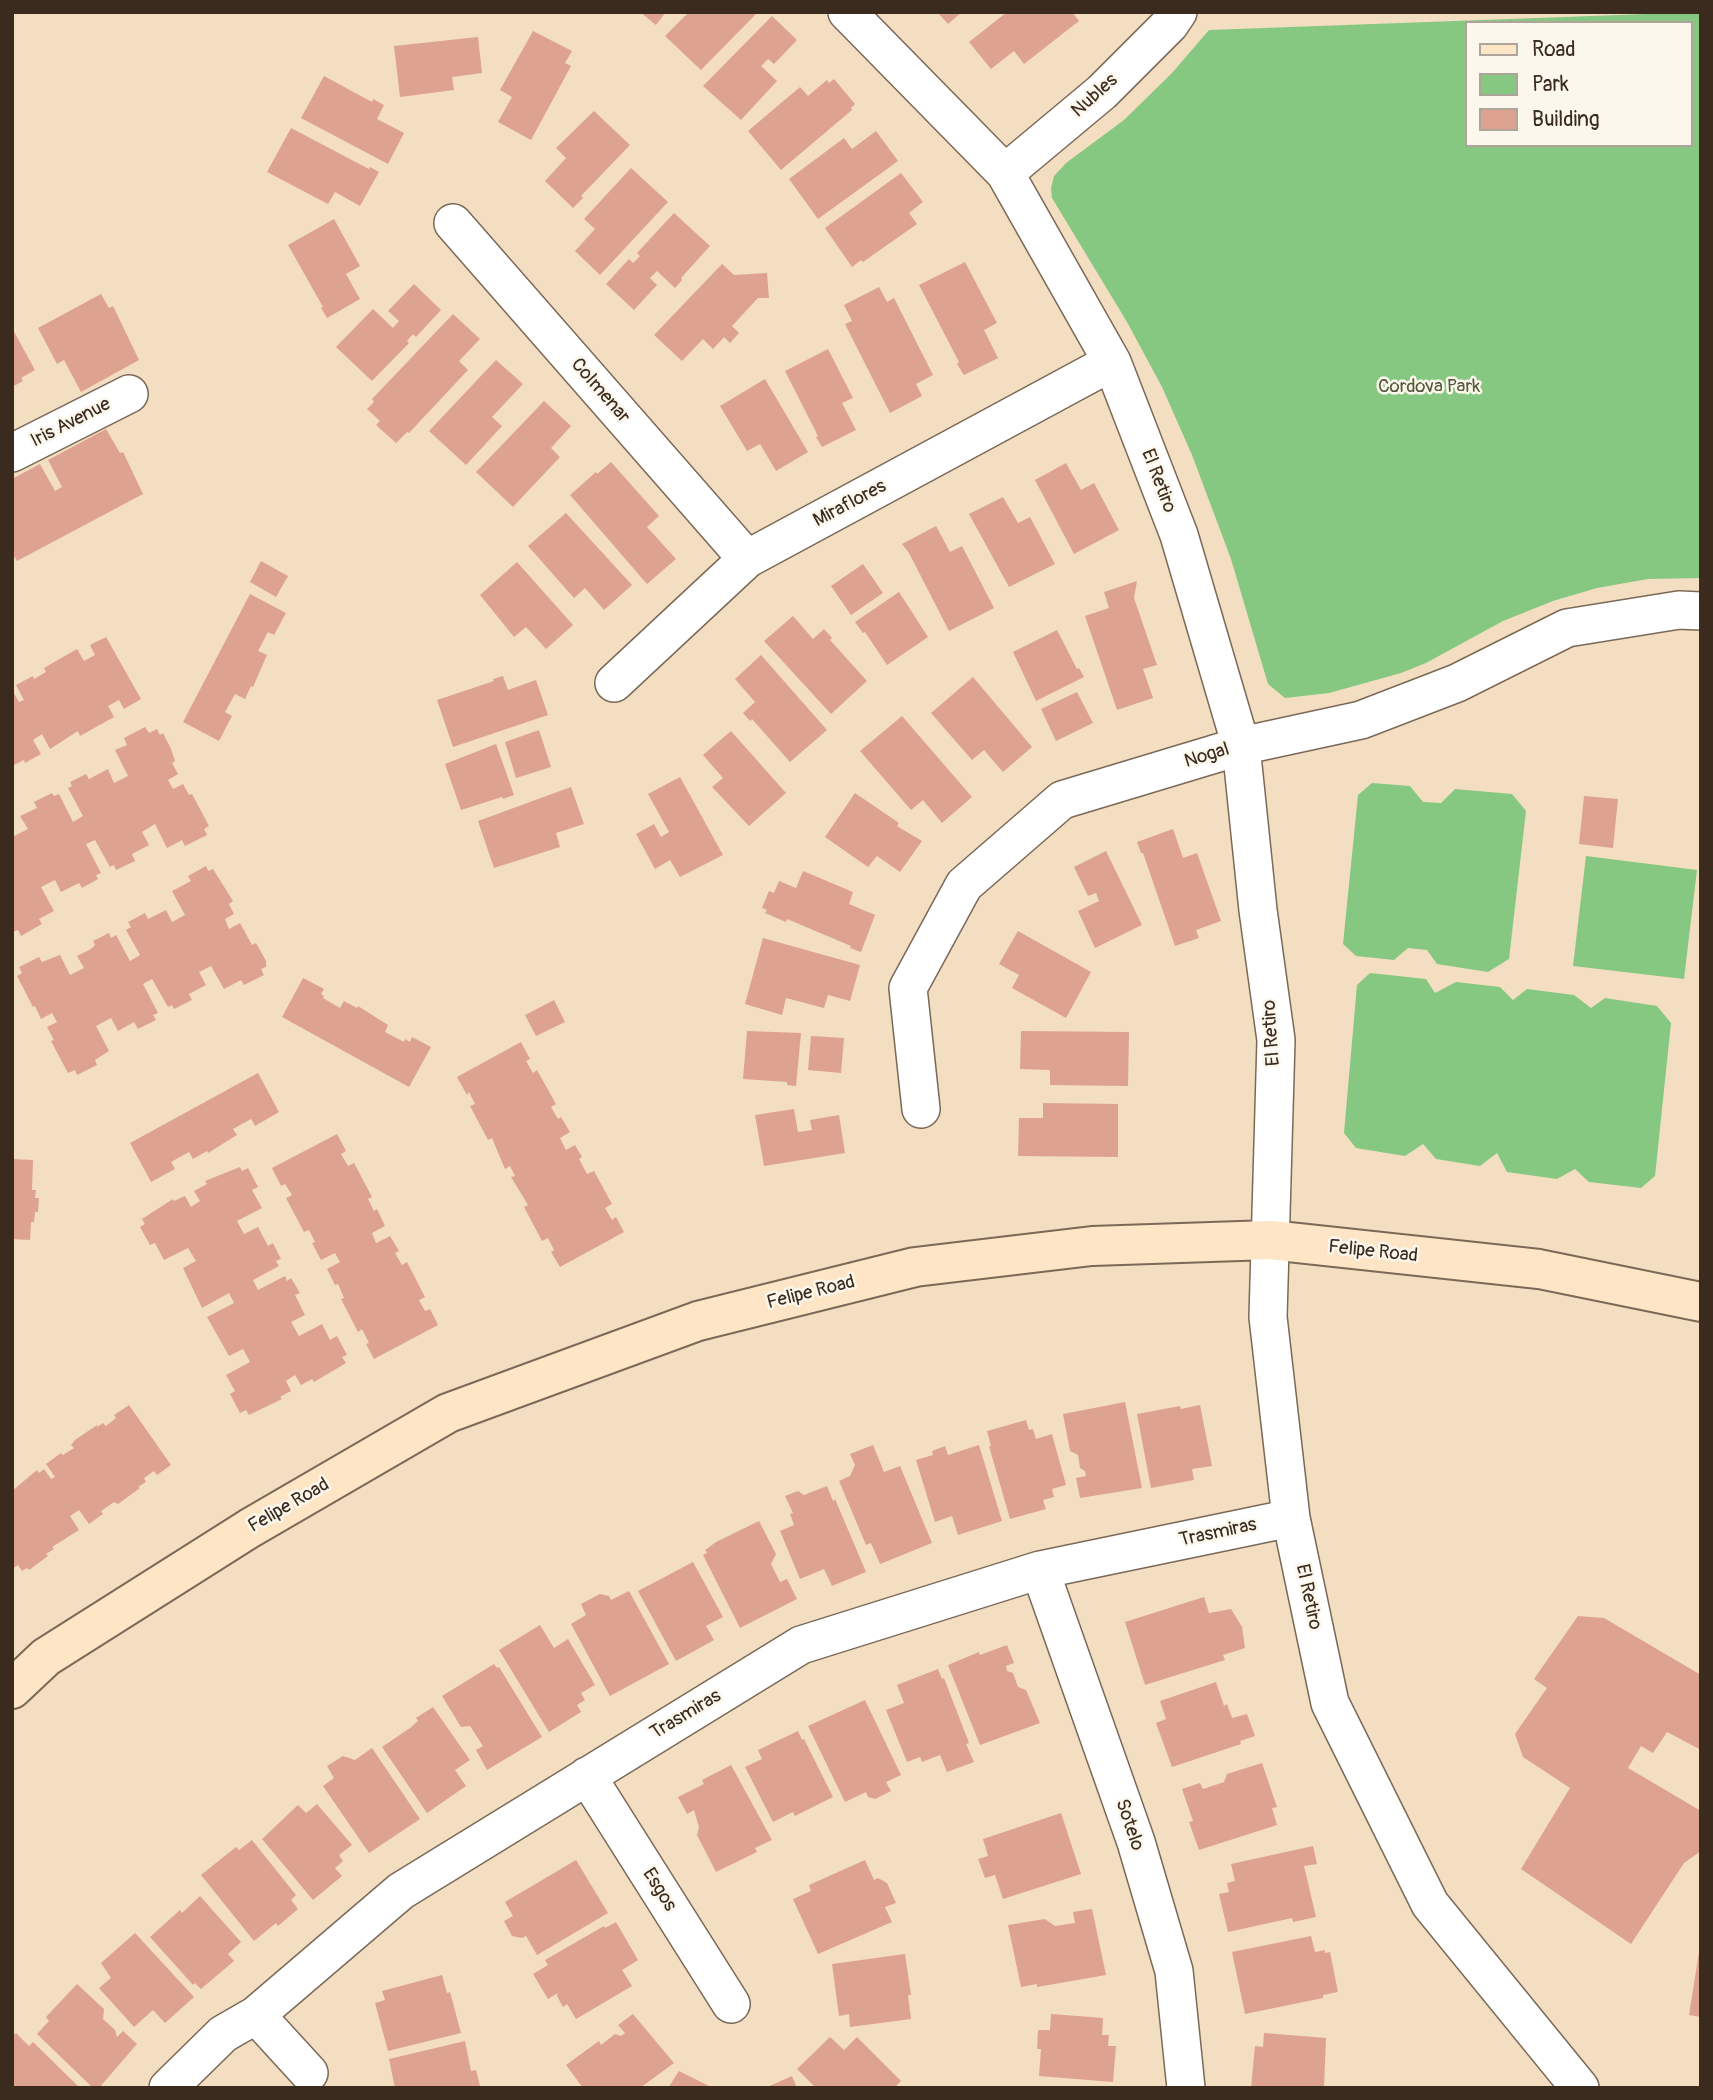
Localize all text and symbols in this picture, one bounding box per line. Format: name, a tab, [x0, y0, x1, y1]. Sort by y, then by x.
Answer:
legend	[1464, 21, 1692, 147]
text: Road	[1532, 36, 1576, 63]
street label: Nubles	[1067, 69, 1123, 123]
text: Park	[1532, 71, 1569, 98]
text: Building	[1532, 106, 1599, 133]
street label: Colmenar	[566, 354, 634, 428]
park label: Cordova Park	[1378, 376, 1480, 398]
street label: Iris Avenue	[27, 393, 115, 453]
street label: El Retiro	[1135, 446, 1181, 516]
street label: Miraflores	[810, 475, 890, 533]
street label: Nogal	[1182, 738, 1232, 774]
street label: El Retiro	[1258, 999, 1286, 1067]
street label: Felipe Road	[1327, 1236, 1419, 1268]
street label: Felipe Road	[765, 1271, 857, 1315]
street label: Felipe Road	[244, 1474, 334, 1538]
street label: Trasmiras	[1177, 1514, 1259, 1552]
street label: El Retiro	[1290, 1562, 1326, 1632]
street label: Trasmiras	[647, 1685, 725, 1745]
street label: Sotelo	[1110, 1796, 1148, 1854]
street label: Esgos	[637, 1864, 681, 1916]

